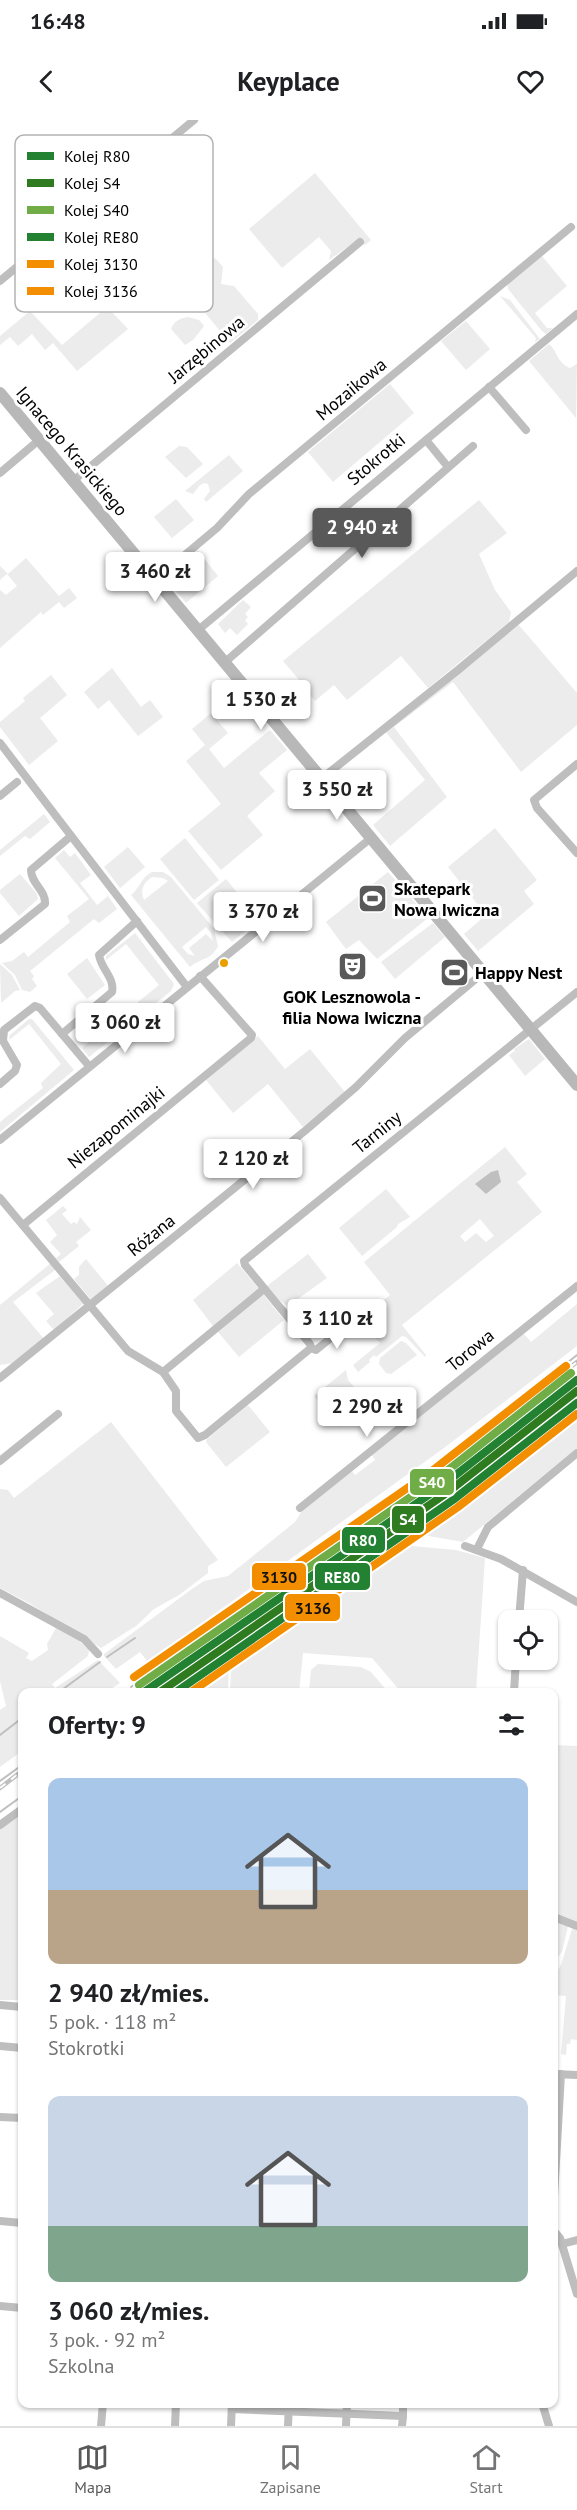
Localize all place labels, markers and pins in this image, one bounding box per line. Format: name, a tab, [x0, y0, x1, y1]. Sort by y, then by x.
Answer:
pin: 2 940 zł	[300, 508, 424, 559]
pin: 3 460 zł	[93, 552, 217, 603]
pin: 1 530 zł	[199, 680, 323, 731]
pin: 3 550 zł	[275, 770, 399, 821]
place label: Skatepark Nowa Iwiczna	[394, 877, 499, 921]
sports icon: Skatepark Nowa Iwiczna	[357, 882, 389, 914]
pin: 3 370 zł	[201, 892, 325, 943]
theatre icon: GOK Lesznowola - filia Nowa Iwiczna	[336, 951, 368, 983]
sports icon: Happy Nest	[438, 956, 470, 988]
unlabelled marker	[218, 957, 230, 969]
place label: Happy Nest	[475, 961, 563, 984]
place label: GOK Lesznowola - filia Nowa Iwiczna	[283, 985, 422, 1029]
pin: 3 060 zł	[63, 1003, 187, 1054]
pin: 2 120 zł	[191, 1139, 315, 1190]
pin: 3 110 zł	[275, 1299, 399, 1350]
pin: 2 290 zł	[305, 1387, 429, 1438]

